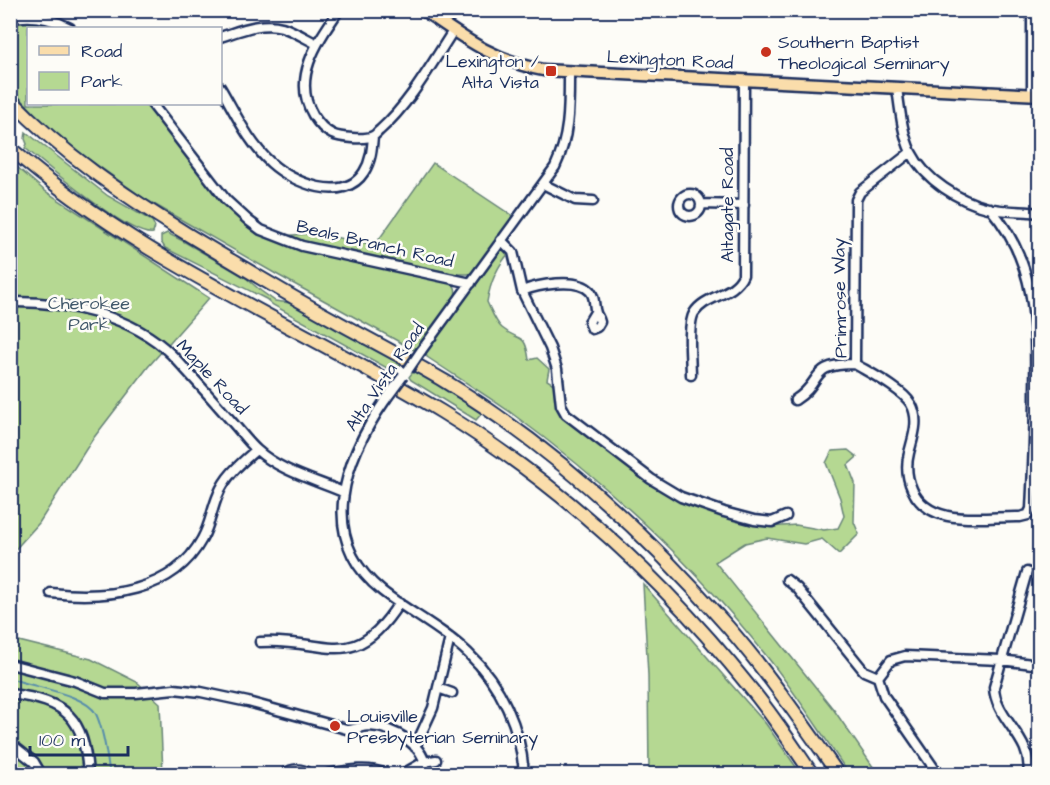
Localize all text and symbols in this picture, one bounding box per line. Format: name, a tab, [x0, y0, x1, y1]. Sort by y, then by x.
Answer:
legend	[27, 27, 222, 105]
place label: Southern Baptist Theological Seminary	[778, 30, 950, 77]
text: Road	[81, 39, 122, 64]
street label: Lexington Road	[606, 44, 734, 77]
marker: Southern Baptist Theological Seminary	[759, 45, 773, 59]
place label: Lexington / Alta Vista	[446, 49, 539, 95]
marker: Lexington / Alta Vista	[544, 64, 558, 78]
text: Park	[81, 69, 123, 94]
street label: Altagate Road	[715, 148, 741, 262]
street label: Beals Branch Road	[294, 214, 456, 274]
street label: Primrose Way	[826, 238, 855, 358]
park label: Cherokee Park	[48, 291, 130, 337]
street label: Alta Vista Road	[339, 318, 431, 436]
street label: Maple Road	[170, 334, 254, 420]
place label: Louisville Presbyterian Seminary	[347, 704, 538, 751]
scale bar	[30, 719, 128, 757]
marker: Louisville Presbyterian Seminary	[328, 719, 342, 733]
text: 100 m	[39, 728, 85, 753]

